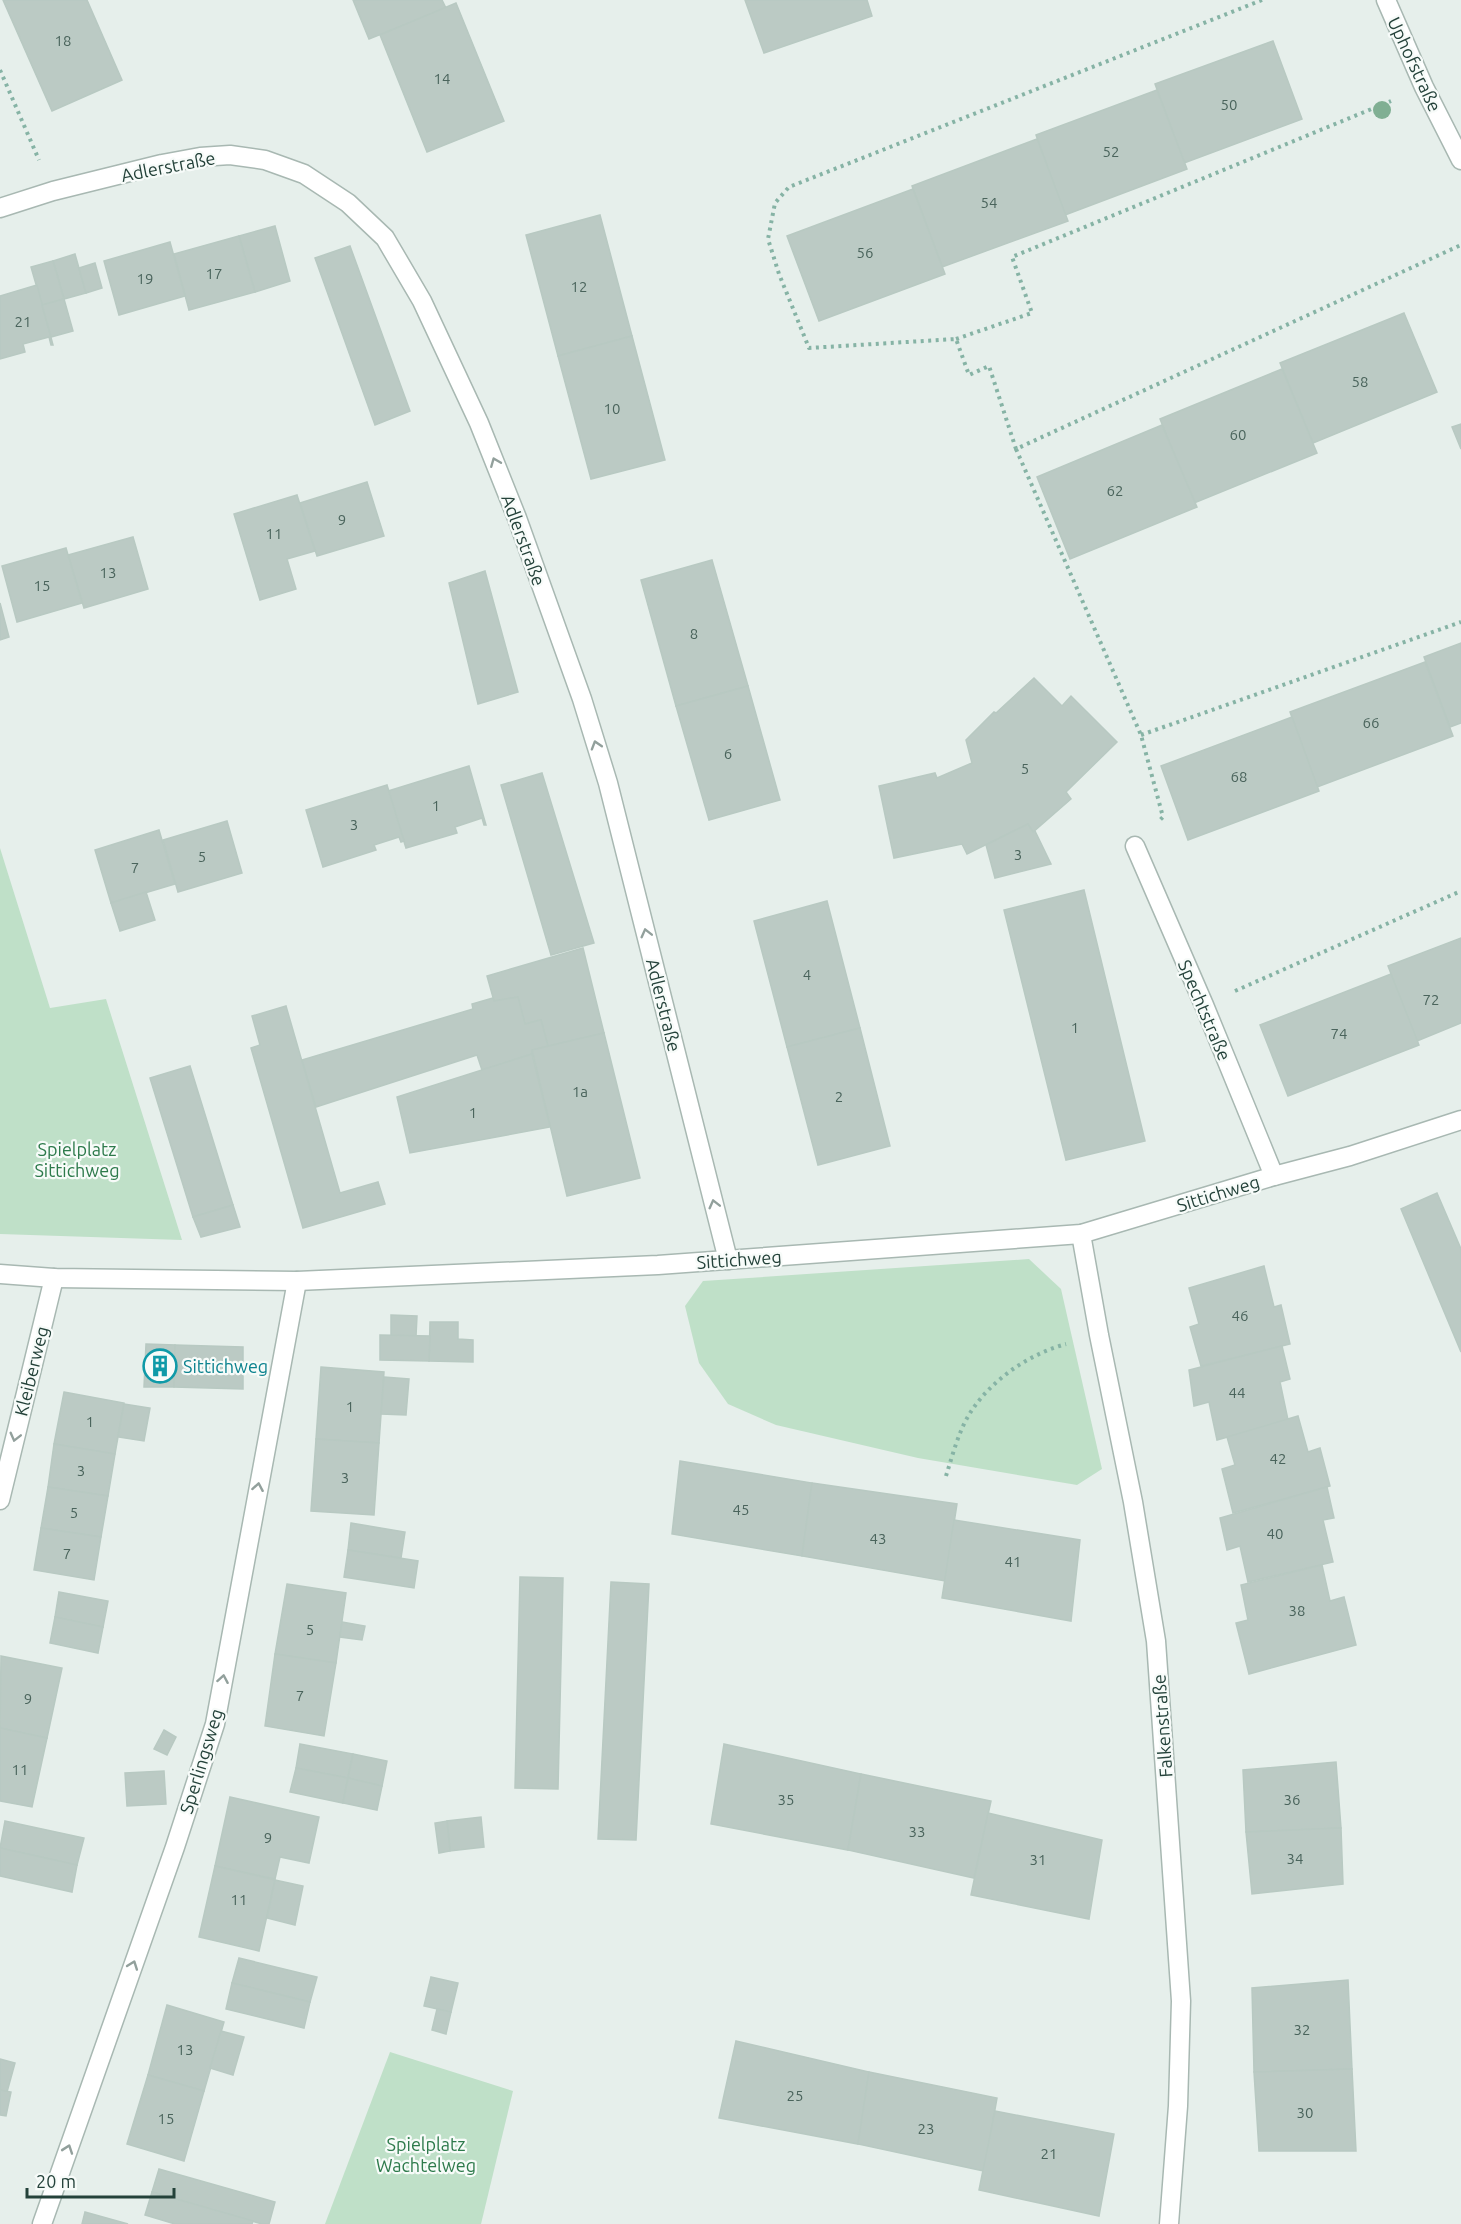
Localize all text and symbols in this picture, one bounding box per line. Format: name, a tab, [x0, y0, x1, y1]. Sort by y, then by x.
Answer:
street label: Uphofstraße	[1384, 13, 1446, 115]
house number: 18	[55, 32, 71, 49]
house number: 14	[434, 70, 450, 87]
house number: 50	[1221, 96, 1237, 113]
house number: 52	[1103, 143, 1119, 160]
street label: Adlerstraße	[119, 147, 217, 185]
house number: 54	[981, 194, 997, 211]
house number: 56	[857, 244, 873, 261]
house number: 17	[206, 265, 222, 282]
house number: 19	[137, 270, 153, 287]
house number: 12	[571, 278, 587, 295]
house number: 21	[15, 313, 31, 330]
house number: 58	[1352, 373, 1368, 390]
house number: 10	[604, 400, 620, 417]
house number: 60	[1230, 426, 1246, 443]
one-way arrow	[490, 457, 502, 468]
house number: 62	[1107, 482, 1123, 499]
street label: Adlerstraße	[498, 492, 550, 588]
house number: 9	[338, 511, 346, 528]
house number: 11	[266, 525, 282, 542]
house number: 13	[100, 564, 116, 581]
house number: 15	[34, 577, 50, 594]
house number: 8	[690, 625, 698, 642]
house number: 66	[1363, 714, 1379, 731]
one-way arrow	[591, 740, 603, 751]
house number: 6	[724, 745, 732, 762]
house number: 5	[1021, 760, 1029, 777]
house number: 68	[1231, 768, 1247, 785]
house number: 1	[432, 797, 440, 814]
house number: 3	[350, 816, 358, 833]
house number: 3	[1014, 846, 1022, 863]
house number: 5	[198, 848, 206, 865]
house number: 7	[131, 859, 139, 876]
one-way arrow	[640, 928, 653, 938]
street label: Adlerstraße	[643, 956, 685, 1054]
street label: Spechtstraße	[1175, 957, 1235, 1063]
house number: 4	[803, 966, 811, 983]
house number: 72	[1423, 991, 1439, 1008]
house number: 1	[1071, 1019, 1079, 1036]
house number: 74	[1331, 1025, 1347, 1042]
house number: 1a	[572, 1083, 588, 1100]
house number: 2	[835, 1088, 843, 1105]
house number: 1	[469, 1104, 477, 1121]
park label: Spielplatz Sittichweg	[34, 1139, 120, 1180]
street label: Sittichweg	[1174, 1171, 1262, 1215]
one-way arrow	[709, 1199, 722, 1209]
street label: Sittichweg	[696, 1246, 782, 1272]
house number: 46	[1232, 1307, 1248, 1324]
street label: Kleiberweg	[10, 1324, 52, 1418]
building icon: Sittichweg	[142, 1348, 178, 1384]
place label: Sittichweg	[183, 1356, 268, 1376]
house number: 44	[1229, 1384, 1245, 1401]
house number: 1	[346, 1398, 354, 1415]
house number: 1	[86, 1413, 94, 1430]
one-way arrow	[10, 1431, 23, 1441]
house number: 42	[1270, 1450, 1286, 1467]
house number: 3	[77, 1462, 85, 1479]
house number: 3	[341, 1469, 349, 1486]
one-way arrow	[251, 1483, 264, 1493]
house number: 45	[733, 1501, 749, 1518]
house number: 5	[70, 1504, 78, 1521]
house number: 40	[1267, 1525, 1283, 1542]
house number: 43	[870, 1530, 886, 1547]
house number: 7	[63, 1545, 71, 1562]
house number: 41	[1005, 1553, 1021, 1570]
house number: 38	[1289, 1602, 1305, 1619]
house number: 5	[306, 1621, 314, 1638]
street label: Falkenstraße	[1148, 1674, 1176, 1778]
one-way arrow	[216, 1675, 229, 1685]
house number: 7	[296, 1687, 304, 1704]
house number: 9	[24, 1690, 32, 1707]
street label: Sperlingsweg	[176, 1706, 226, 1816]
house number: 11	[12, 1761, 28, 1778]
house number: 35	[778, 1791, 794, 1808]
house number: 36	[1284, 1791, 1300, 1808]
house number: 33	[909, 1823, 925, 1840]
house number: 9	[264, 1829, 272, 1846]
house number: 34	[1287, 1850, 1303, 1867]
house number: 31	[1030, 1851, 1046, 1868]
house number: 11	[231, 1891, 247, 1908]
one-way arrow	[126, 1960, 139, 1971]
house number: 32	[1294, 2021, 1310, 2038]
house number: 13	[177, 2041, 193, 2058]
house number: 25	[787, 2087, 803, 2104]
house number: 30	[1297, 2104, 1313, 2121]
house number: 15	[158, 2110, 174, 2127]
house number: 23	[918, 2120, 934, 2137]
park label: Spielplatz Wachtelweg	[376, 2134, 476, 2175]
one-way arrow	[61, 2144, 73, 2155]
house number: 21	[1041, 2145, 1057, 2162]
scale bar	[27, 2161, 174, 2199]
text: 20 m	[36, 2171, 76, 2191]

